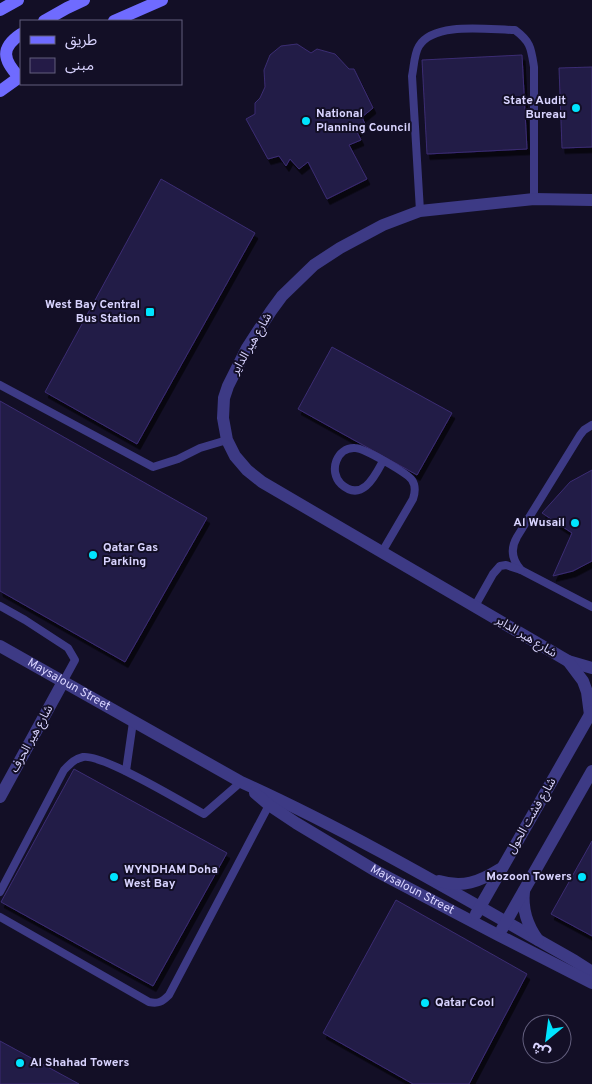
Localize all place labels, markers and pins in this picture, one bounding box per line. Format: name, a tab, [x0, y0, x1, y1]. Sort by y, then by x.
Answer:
place label: State Audit Bureau	[503, 93, 566, 123]
marker: State Audit Bureau	[570, 102, 582, 114]
place label: National Planning Council	[316, 106, 411, 136]
marker: National Planning Council	[300, 115, 312, 127]
place label: West Bay Central Bus Station	[45, 297, 140, 327]
marker: West Bay Central Bus Station	[144, 306, 156, 318]
place label: Al Wusail	[513, 515, 565, 531]
marker: Al Wusail	[569, 517, 581, 529]
place label: Qatar Gas Parking	[103, 540, 158, 570]
marker: Qatar Gas Parking	[87, 549, 99, 561]
place label: WYNDHAM Doha West Bay	[124, 862, 218, 892]
place label: Mozoon Towers	[486, 869, 572, 885]
marker: WYNDHAM Doha West Bay	[108, 871, 120, 883]
marker: Mozoon Towers	[576, 871, 588, 883]
place label: Qatar Cool	[435, 995, 494, 1011]
marker: Qatar Cool	[419, 997, 431, 1009]
place label: Al Shahad Towers	[30, 1055, 129, 1071]
marker: Al Shahad Towers	[14, 1057, 26, 1069]

